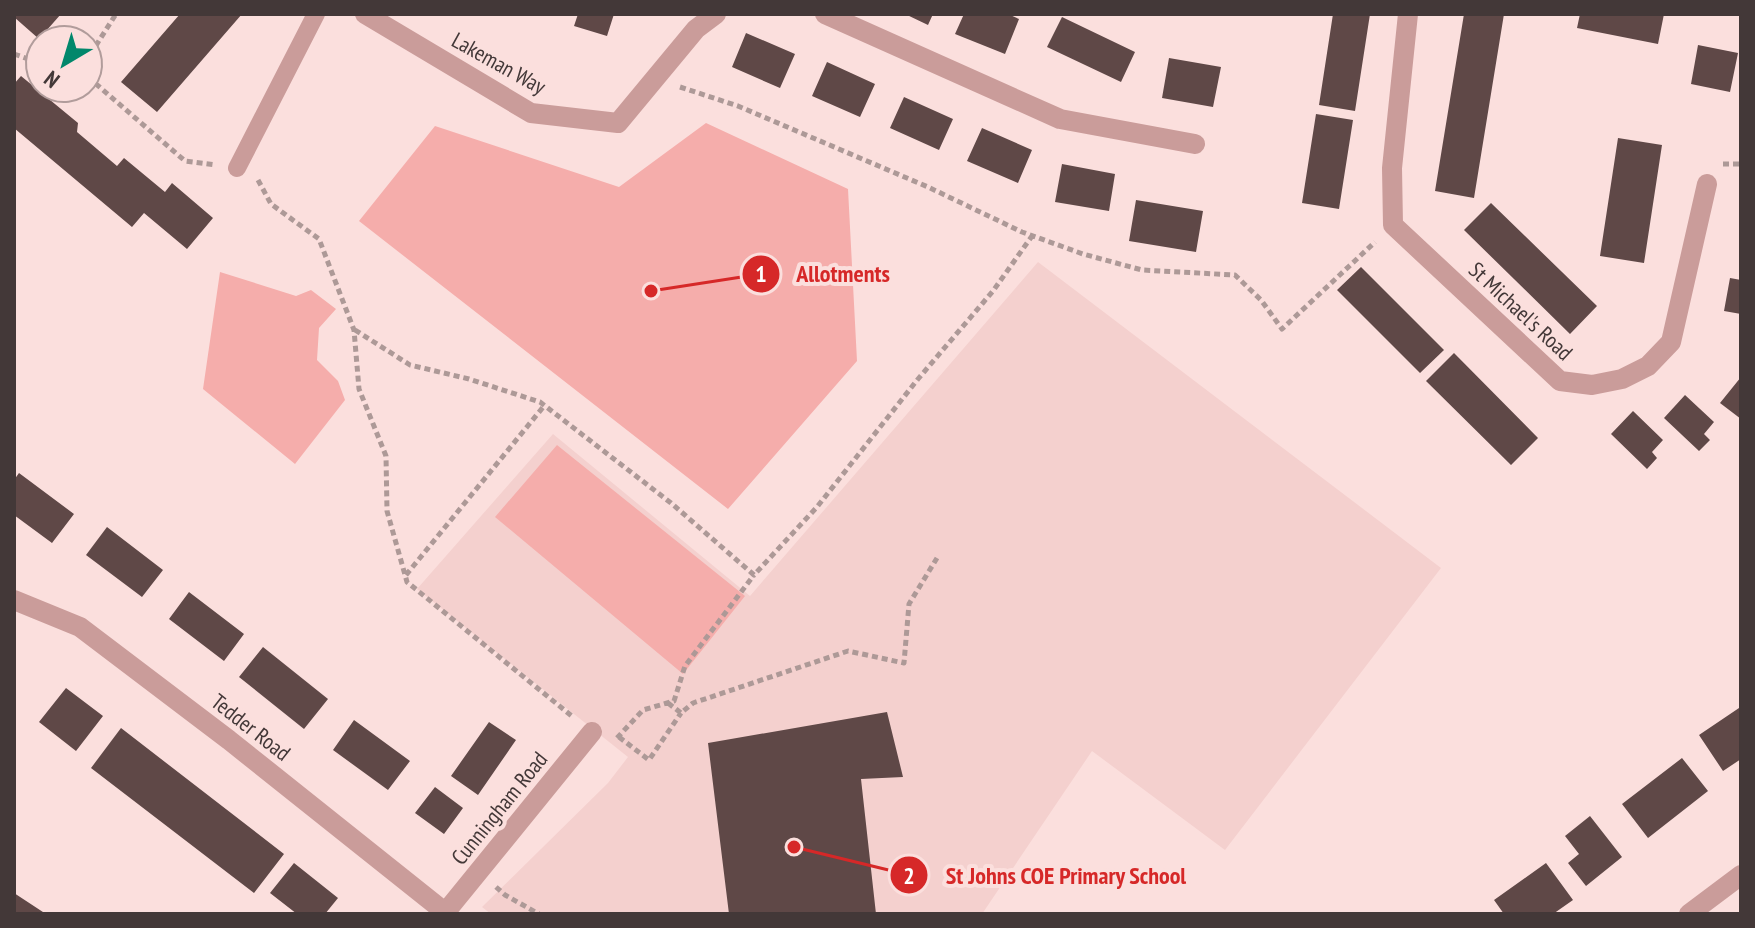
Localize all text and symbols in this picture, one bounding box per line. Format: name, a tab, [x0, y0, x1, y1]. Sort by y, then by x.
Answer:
north arrow	[24, 24, 104, 104]
street label: Lakeman Way	[447, 26, 552, 101]
text: N	[38, 65, 65, 94]
callout: Allotments	[741, 250, 906, 298]
street label: St Michael's Road	[1463, 256, 1579, 366]
text: 1	[755, 258, 767, 289]
text: Allotments	[795, 258, 890, 289]
street label: Tedder Road	[206, 687, 296, 767]
street label: Cunningham Road	[445, 746, 553, 870]
callout: St Johns COE Primary School	[889, 851, 1203, 899]
text: 2	[903, 860, 915, 891]
text: St Johns COE Primary School	[946, 860, 1186, 891]

